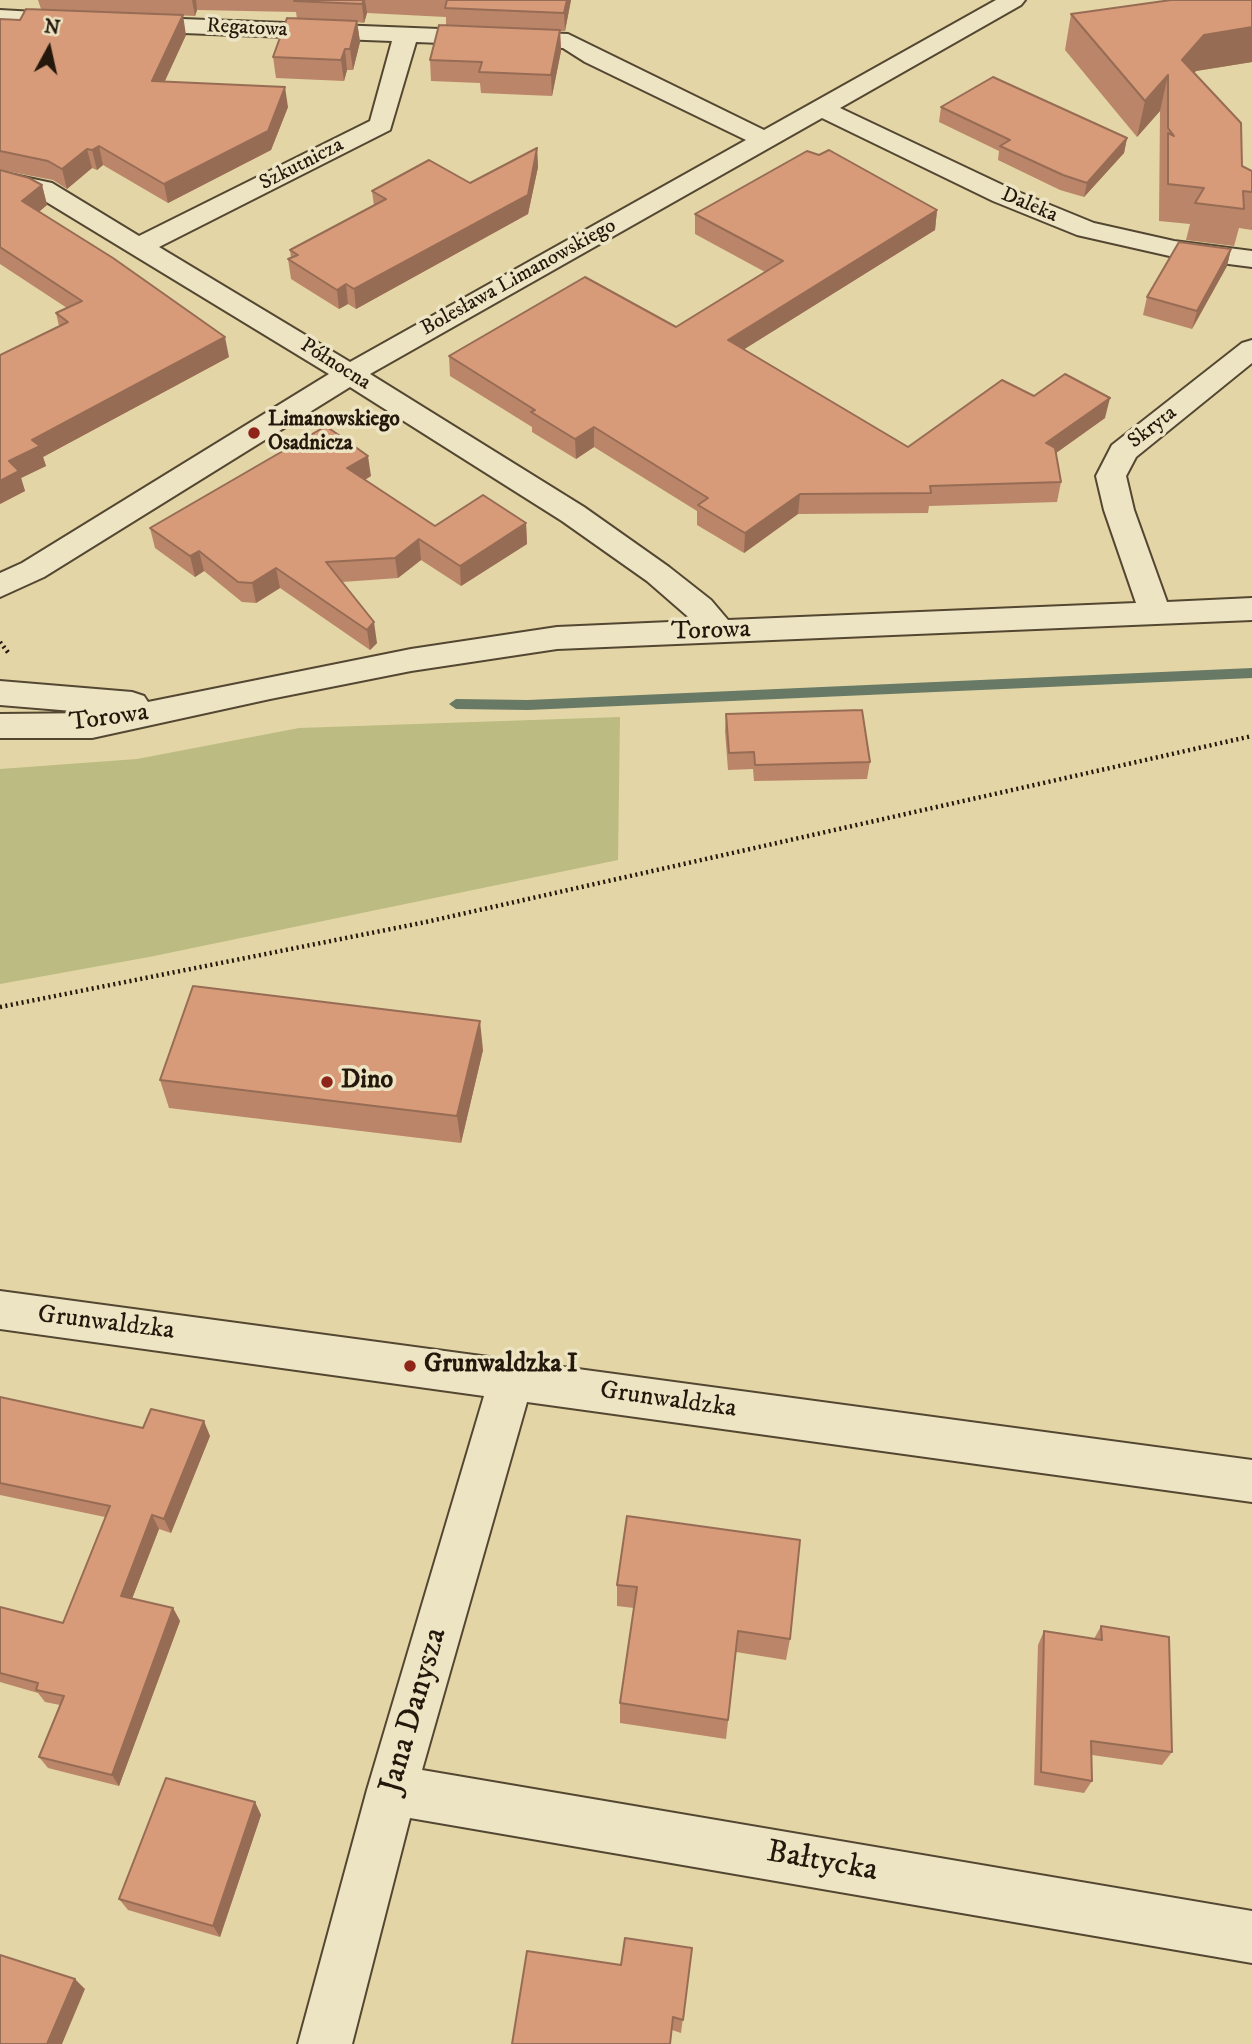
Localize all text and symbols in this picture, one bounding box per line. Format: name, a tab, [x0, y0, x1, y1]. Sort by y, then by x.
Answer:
north arrow	[14, 14, 84, 84]
street label: Regatowa	[206, 14, 288, 44]
text: N	[43, 15, 61, 40]
street label: Szkutnicza	[256, 133, 348, 197]
street label: Daleka	[997, 183, 1061, 229]
street label: Bolesława Limanowskiego	[417, 214, 621, 342]
street label: Północna	[295, 334, 375, 396]
street label: Skryta	[1124, 401, 1182, 455]
place label: Limanowskiego Osadnicza	[268, 408, 400, 458]
marker: Limanowskiego Osadnicza	[246, 425, 262, 441]
street label: Torowa	[671, 615, 751, 649]
street label: Torowa	[68, 698, 150, 740]
place label: Dino	[341, 1066, 393, 1098]
marker: Dino	[319, 1074, 335, 1090]
street label: Grunwaldzka	[36, 1300, 176, 1348]
place label: Grunwaldzka I	[424, 1350, 578, 1382]
marker: Grunwaldzka I	[402, 1358, 418, 1374]
street label: Grunwaldzka	[598, 1376, 738, 1426]
street label: Jana Danysza	[373, 1624, 457, 1798]
street label: Bałtycka	[764, 1834, 880, 1892]

